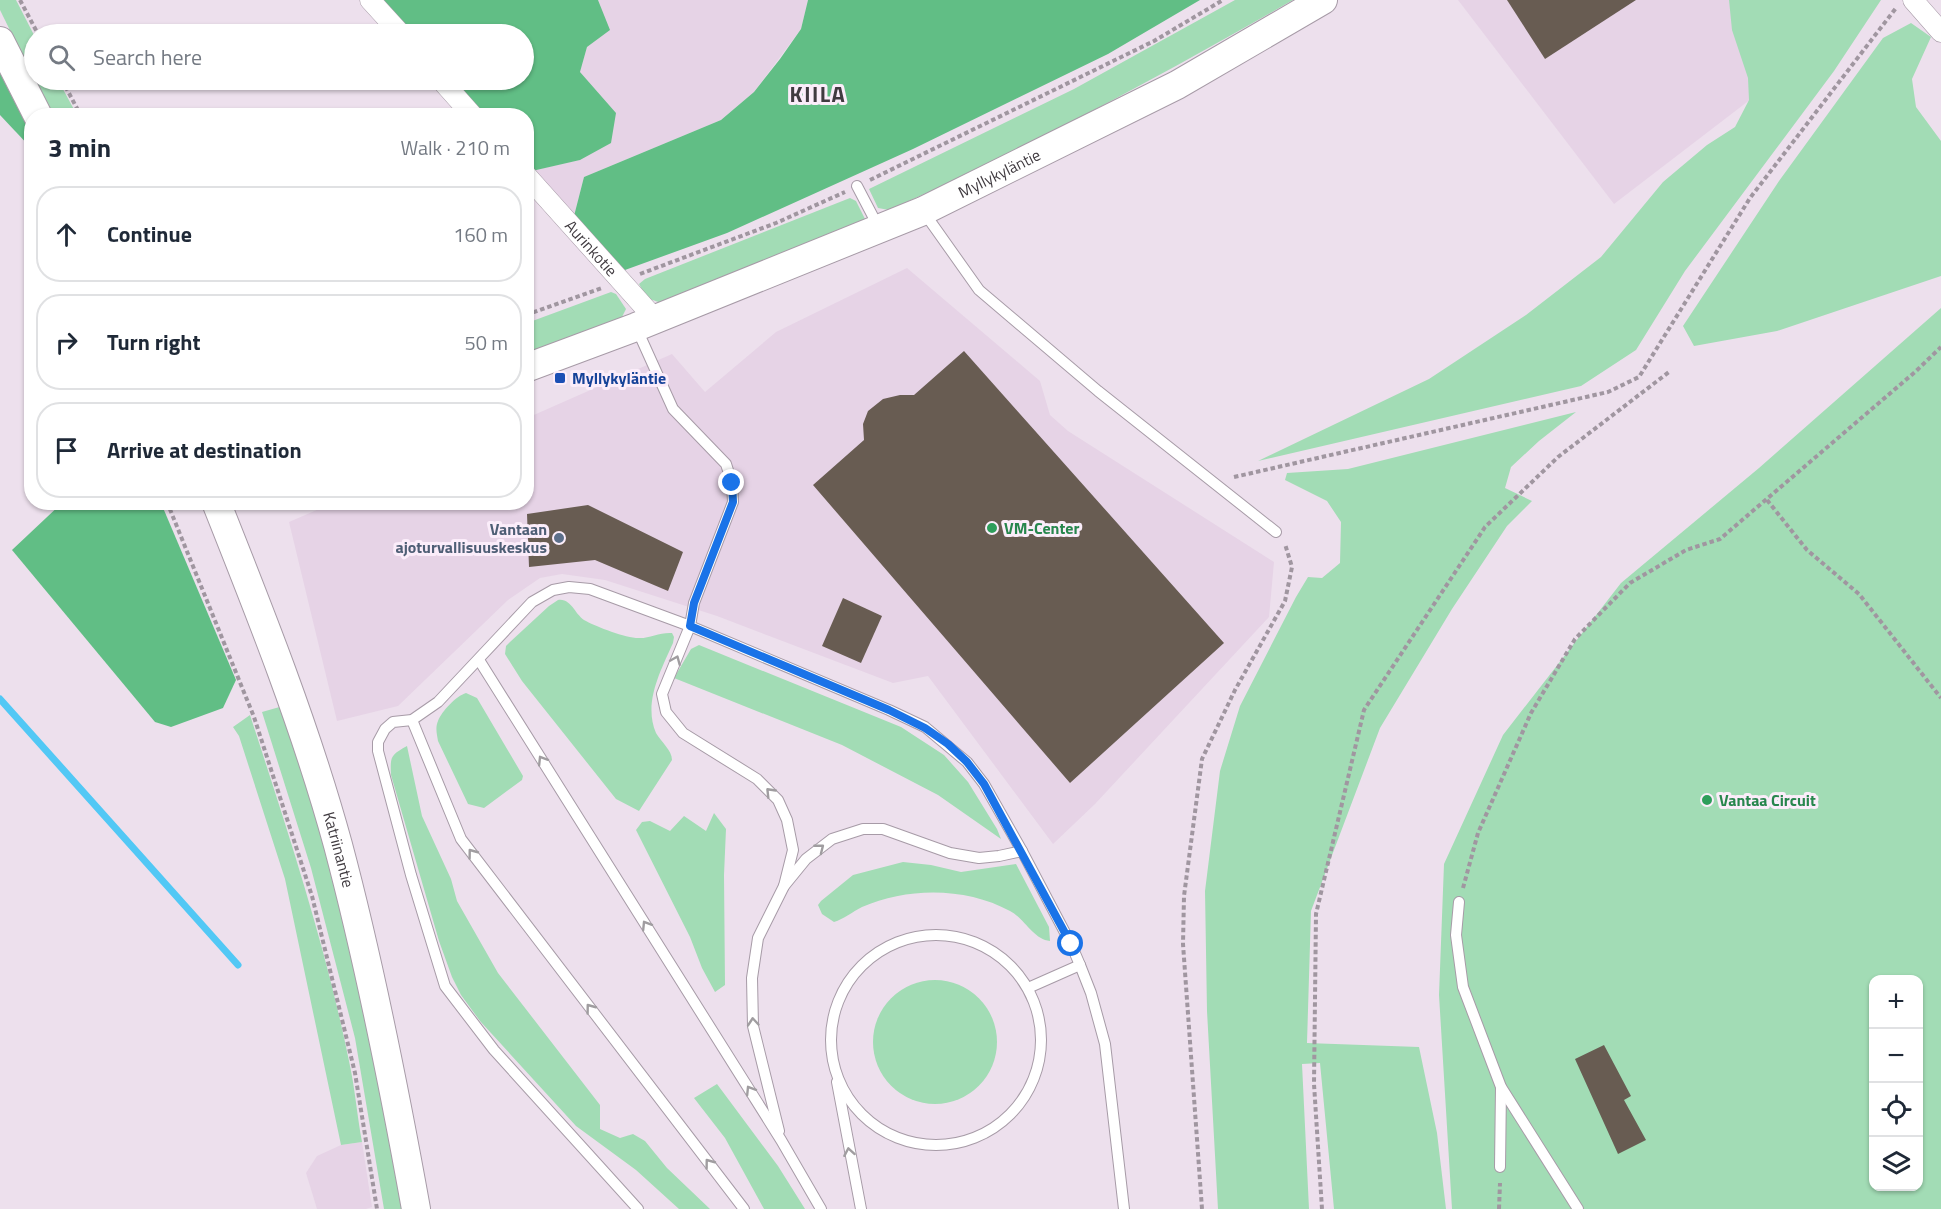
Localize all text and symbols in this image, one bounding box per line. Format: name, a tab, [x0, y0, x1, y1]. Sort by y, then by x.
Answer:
search box	[24, 24, 534, 90]
text: Search here	[93, 40, 202, 74]
icon: search	[45, 41, 78, 74]
district label: KIILA	[790, 77, 846, 111]
text: 3 min	[48, 128, 111, 167]
text: Walk · 210 m	[401, 132, 510, 163]
street label: Myllykyläntie	[954, 143, 1045, 204]
street label: Aurinkotie	[560, 214, 623, 282]
text: Continue	[107, 217, 192, 251]
icon: ahead	[50, 218, 83, 251]
text: 160 m	[453, 219, 508, 250]
text: Turn right	[107, 325, 201, 359]
icon: right	[50, 326, 83, 359]
text: 50 m	[464, 327, 508, 358]
place label: Myllykyläntie	[572, 366, 666, 390]
marker: Myllykyläntie	[553, 371, 567, 385]
text: Arrive at destination	[107, 433, 302, 467]
icon: arrive	[50, 434, 83, 467]
route end	[718, 469, 744, 495]
place label: VM-Center	[1004, 516, 1079, 540]
place label: Vantaan ajoturvallisuuskeskus	[395, 517, 547, 559]
marker: VM-Center	[985, 521, 999, 535]
marker: Vantaan ajoturvallisuuskeskus	[552, 531, 566, 545]
one-way arrow	[669, 655, 681, 666]
one-way arrow	[538, 756, 549, 767]
place label: Vantaa Circuit	[1719, 788, 1816, 812]
one-way arrow	[766, 789, 777, 799]
marker: Vantaa Circuit	[1700, 793, 1714, 807]
street label: Katriinantie	[317, 809, 361, 890]
one-way arrow	[814, 845, 825, 856]
one-way arrow	[468, 848, 479, 859]
one-way arrow	[641, 921, 653, 931]
route start	[1057, 930, 1083, 956]
map controls	[1869, 975, 1923, 1191]
button: +	[1869, 975, 1923, 1029]
one-way arrow	[586, 1003, 597, 1014]
one-way arrow	[747, 1017, 760, 1026]
button: −	[1869, 1029, 1923, 1083]
button: locate	[1869, 1083, 1923, 1137]
one-way arrow	[746, 1086, 757, 1097]
button: layers	[1869, 1137, 1923, 1191]
one-way arrow	[843, 1147, 856, 1157]
one-way arrow	[705, 1158, 716, 1169]

